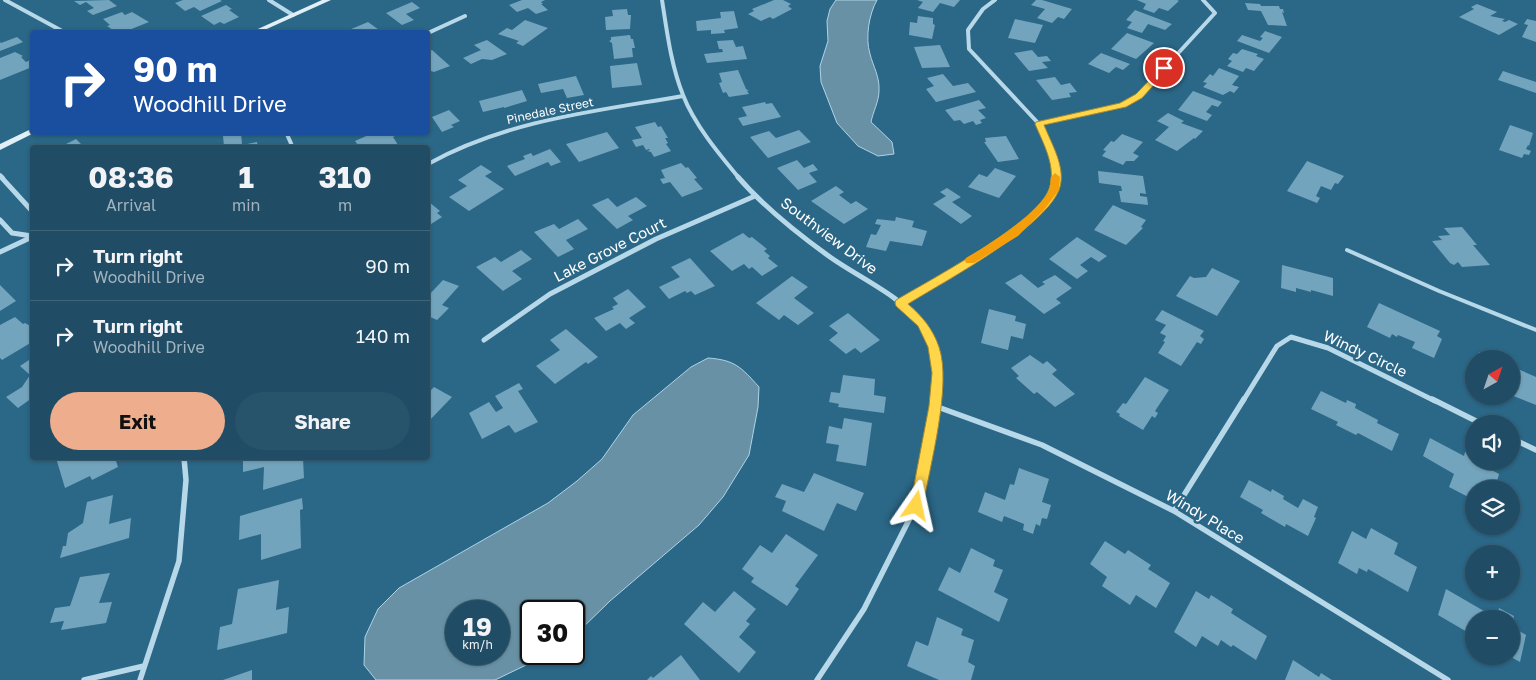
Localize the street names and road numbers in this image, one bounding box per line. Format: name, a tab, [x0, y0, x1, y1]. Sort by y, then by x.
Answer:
street label: Pinedale Street	[505, 94, 595, 127]
street label: Southview Drive	[778, 193, 882, 278]
street label: Lake Grove Court	[550, 213, 669, 285]
street label: Windy Circle	[1321, 326, 1410, 380]
street label: Windy Place	[1163, 486, 1249, 547]

